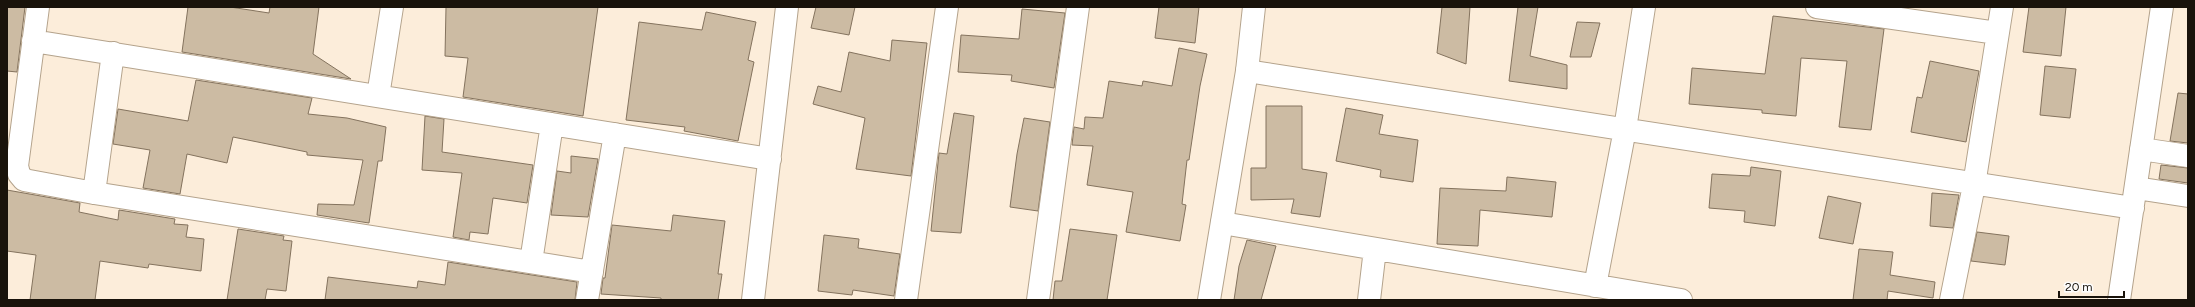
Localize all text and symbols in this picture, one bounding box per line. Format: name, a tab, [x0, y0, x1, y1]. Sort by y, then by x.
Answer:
scale bar	[2059, 273, 2124, 299]
text: 20 m	[2065, 280, 2093, 294]

